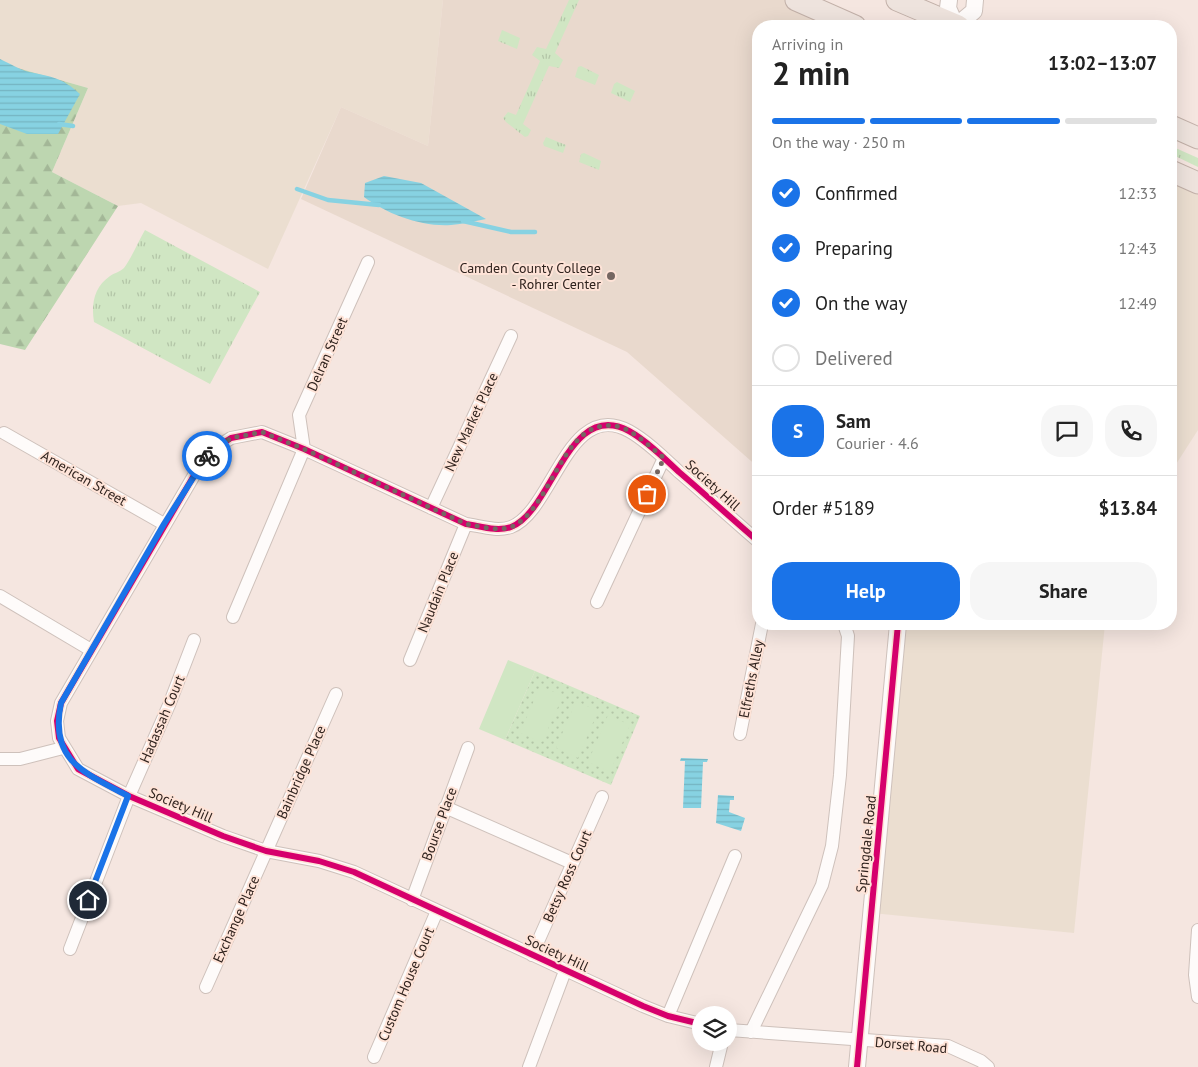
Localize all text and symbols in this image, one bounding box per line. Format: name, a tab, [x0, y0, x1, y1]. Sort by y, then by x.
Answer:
text: Arriving in	[772, 34, 843, 54]
text: 13:02–13:07	[1048, 51, 1157, 75]
text: 2 min	[772, 52, 850, 94]
text: On the way · 250 m	[772, 132, 905, 152]
icon: check	[772, 179, 800, 207]
text: Confirmed	[815, 181, 898, 205]
text: 12:33	[1119, 183, 1157, 203]
icon: check	[772, 234, 800, 262]
text: Preparing	[815, 236, 893, 260]
text: 12:43	[1119, 238, 1157, 258]
place label: Camden County College - Rohrer Center	[459, 259, 601, 293]
marker: Camden County College - Rohrer Center	[605, 270, 617, 282]
icon: check	[772, 289, 800, 317]
text: On the way	[815, 291, 907, 315]
text: 12:49	[1119, 293, 1157, 313]
street label: Delran Street	[303, 314, 351, 394]
text: Delivered	[815, 346, 893, 370]
street label: New Market Place	[440, 370, 502, 474]
button: chat	[1041, 405, 1093, 457]
button: phone	[1105, 405, 1157, 457]
text: Sam	[836, 409, 871, 433]
text: S	[793, 419, 803, 443]
courier	[182, 431, 232, 481]
text: Courier · 4.6	[836, 433, 919, 453]
icon: bike	[193, 442, 221, 470]
street label: American Street	[38, 446, 130, 510]
street label: Society Hill	[682, 456, 744, 514]
pin	[626, 473, 668, 515]
icon: bag	[633, 480, 661, 508]
text: Order #5189	[772, 496, 875, 520]
text: $13.84	[1098, 496, 1157, 520]
street label: Naudain Place	[414, 549, 462, 635]
button: Help	[772, 562, 960, 620]
button: Share	[970, 562, 1157, 620]
street label: Elfreths Alley	[735, 638, 767, 720]
street label: Hadassah Court	[135, 672, 189, 766]
street label: Bainbridge Place	[272, 722, 330, 822]
street label: Society Hill	[146, 783, 216, 827]
street label: Bourse Place	[417, 785, 461, 863]
street label: Springdale Road	[852, 794, 880, 894]
street label: Betsy Ross Court	[539, 827, 595, 925]
street label: Exchange Place	[209, 873, 263, 965]
pin	[67, 879, 109, 921]
icon: home	[74, 886, 102, 914]
street label: Custom House Court	[374, 924, 438, 1044]
street label: Society Hill	[522, 930, 592, 976]
map controls	[692, 1006, 737, 1051]
button: layers	[692, 1006, 737, 1051]
street label: Dorset Road	[874, 1033, 948, 1057]

